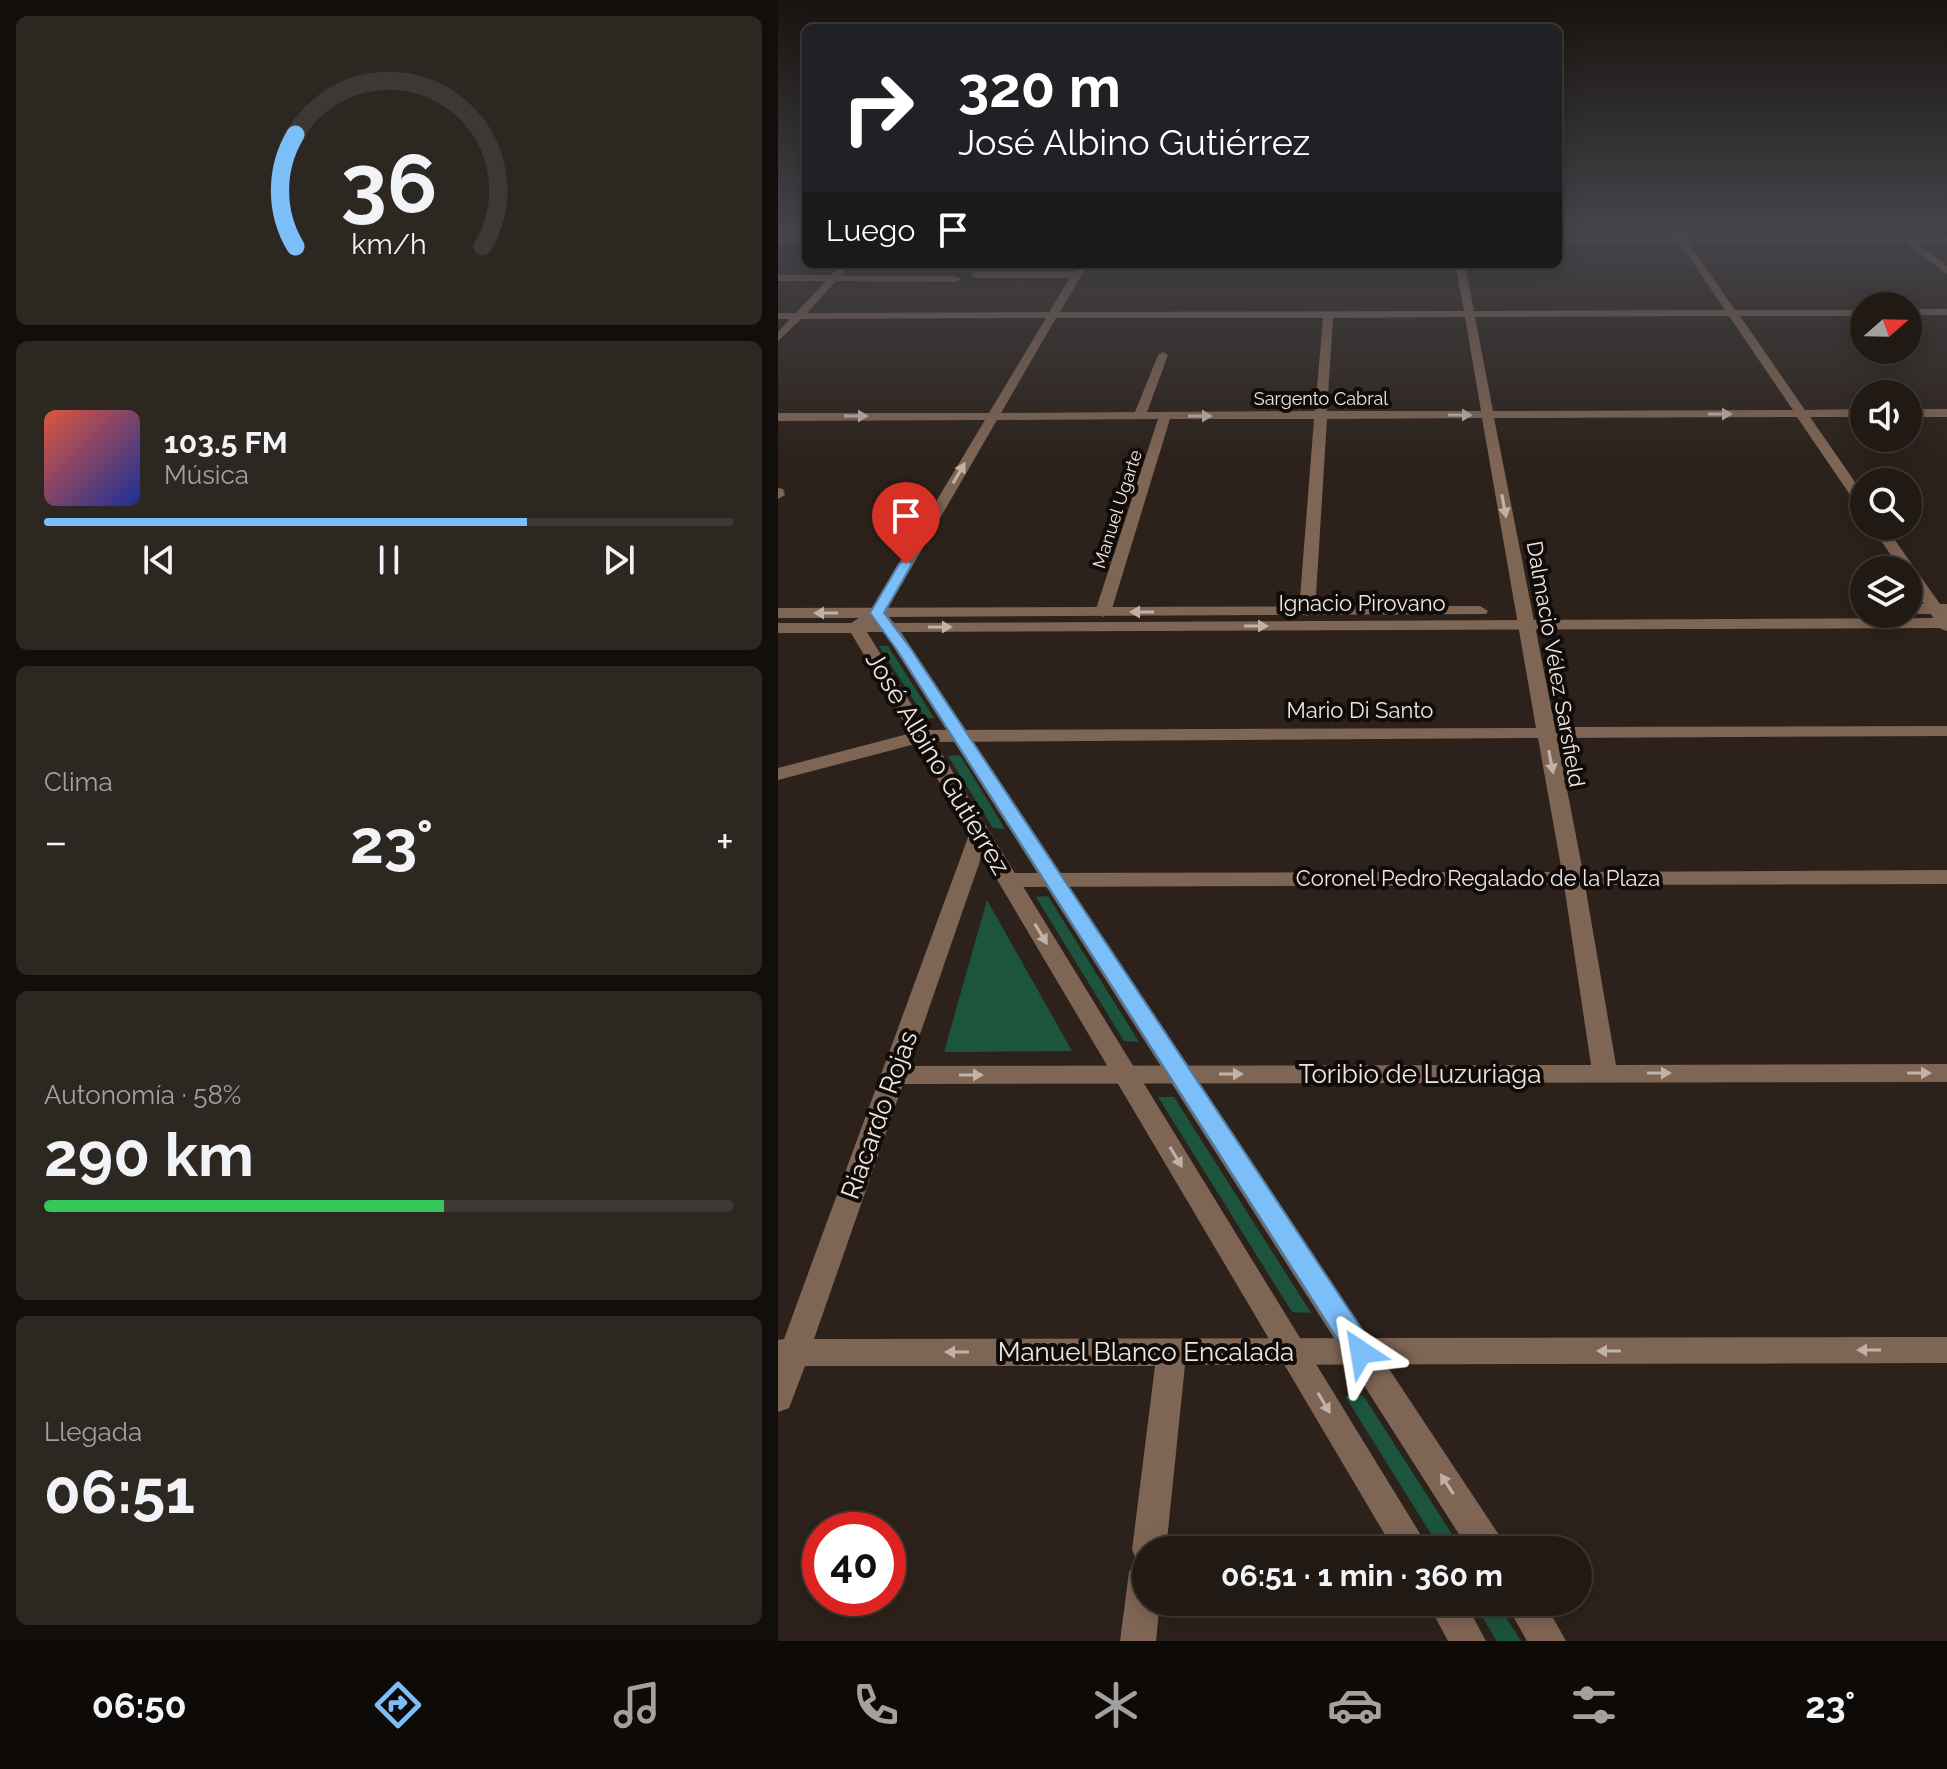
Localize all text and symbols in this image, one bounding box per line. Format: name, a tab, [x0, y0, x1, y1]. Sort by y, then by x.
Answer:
text: 320 m	[958, 54, 1121, 120]
icon: right	[826, 56, 930, 160]
text: José Albino Gutiérrez	[958, 121, 1310, 163]
text: 36	[341, 134, 437, 231]
icon: arrive	[931, 208, 975, 252]
text: Luego	[826, 213, 915, 248]
text: km/h	[351, 227, 427, 261]
north arrow	[1850, 292, 1922, 364]
map controls	[1850, 292, 1922, 628]
button: sound	[1850, 380, 1922, 452]
street label: Sargento Cabral	[1254, 388, 1388, 409]
one-way arrow	[1708, 408, 1733, 420]
one-way arrow	[1448, 409, 1473, 421]
one-way arrow	[844, 410, 869, 423]
one-way arrow	[1188, 410, 1213, 422]
text: 103.5 FM	[164, 425, 288, 460]
street label: Manuel Ugarte	[1088, 447, 1146, 571]
text: Música	[164, 460, 249, 490]
one-way arrow	[952, 462, 966, 484]
button: search	[1850, 468, 1922, 540]
pin	[872, 482, 940, 564]
icon: arrive	[884, 494, 928, 538]
one-way arrow	[1498, 494, 1511, 519]
icon: previous	[137, 538, 181, 582]
icon: pause	[367, 538, 411, 582]
icon: next	[597, 538, 641, 582]
street label: Dalmacio Vélez Sarsfield	[1522, 539, 1590, 789]
button: layers	[1850, 556, 1922, 628]
street label: Ignacio Pirovano	[1278, 590, 1446, 616]
one-way arrow	[1129, 606, 1154, 618]
one-way arrow	[813, 607, 838, 619]
one-way arrow	[1244, 619, 1269, 632]
one-way arrow	[928, 621, 953, 633]
street label: José Albino Gutierrez	[860, 646, 1016, 880]
street label: Mario Di Santo	[1287, 697, 1433, 723]
one-way arrow	[1545, 749, 1557, 774]
text: Clima	[44, 767, 113, 797]
text: 23°	[350, 807, 433, 877]
text: −	[44, 816, 68, 867]
text: +	[716, 816, 734, 867]
street label: Coronel Pedro Regalado de la Plaza	[1296, 865, 1660, 891]
one-way arrow	[1034, 923, 1048, 945]
street label: Riacardo Rojas	[835, 1027, 923, 1203]
street label: Toribio de Luzuriaga	[1298, 1059, 1542, 1089]
one-way arrow	[1647, 1067, 1672, 1079]
one-way arrow	[1907, 1067, 1932, 1079]
one-way arrow	[1219, 1068, 1244, 1080]
one-way arrow	[959, 1069, 984, 1081]
text: Autonomía · 58%	[44, 1080, 241, 1110]
text: 290 km	[44, 1120, 254, 1190]
one-way arrow	[1168, 1146, 1182, 1168]
position arrow	[1319, 1310, 1403, 1394]
street label: Manuel Blanco Encalada	[998, 1337, 1294, 1367]
one-way arrow	[1856, 1344, 1881, 1356]
one-way arrow	[1596, 1345, 1621, 1357]
one-way arrow	[944, 1346, 969, 1358]
one-way arrow	[1317, 1392, 1331, 1414]
text: Llegada	[44, 1417, 142, 1447]
text: 06:51	[44, 1457, 195, 1527]
one-way arrow	[1439, 1474, 1454, 1495]
speed limit sign: 40	[802, 1512, 906, 1616]
text: 06:51 · 1 min · 360 m	[1221, 1558, 1503, 1593]
icon: directions	[370, 1677, 426, 1733]
icon: music	[609, 1677, 665, 1733]
icon: phone	[848, 1677, 904, 1733]
icon: climate	[1088, 1677, 1144, 1733]
icon: car	[1327, 1677, 1383, 1733]
icon: filters	[1566, 1677, 1622, 1733]
text: 06:50	[92, 1684, 187, 1726]
text: 23°	[1805, 1684, 1855, 1726]

